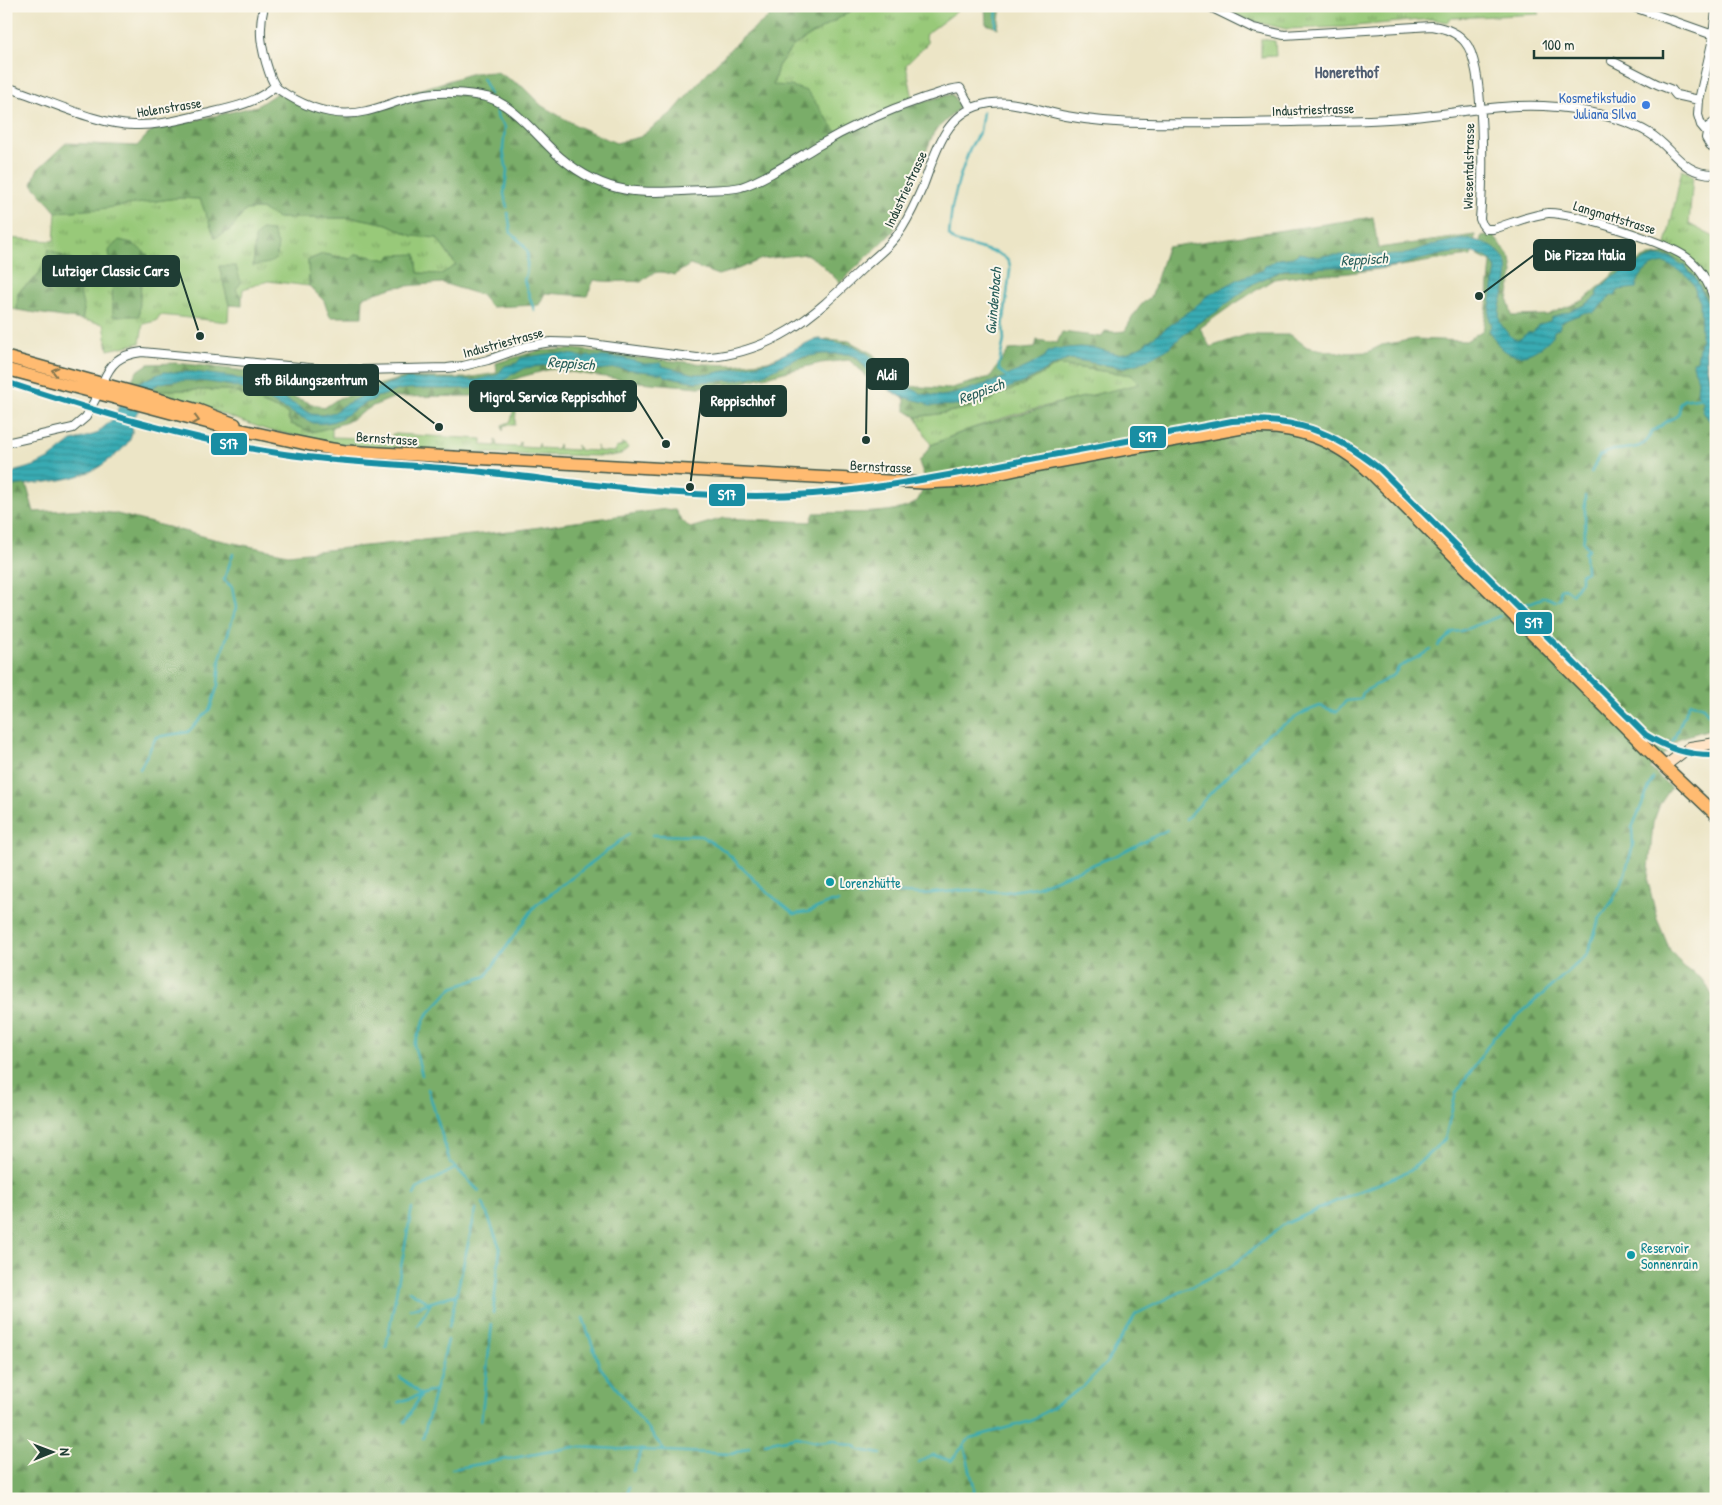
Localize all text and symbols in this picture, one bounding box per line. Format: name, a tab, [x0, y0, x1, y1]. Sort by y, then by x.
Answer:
scale bar	[1534, 28, 1663, 60]
text: 100 m	[1542, 34, 1575, 55]
district label: Honerethof	[1315, 61, 1379, 83]
place label: Kosmetikstudio Juliana SIlva	[1559, 88, 1637, 123]
street label: Holenstrasse	[135, 92, 203, 121]
street label: Industriestrasse	[1271, 98, 1355, 120]
marker: Kosmetikstudio Juliana SIlva	[1640, 99, 1652, 111]
street label: Wiesentalstrasse	[1458, 122, 1478, 209]
street label: Industriestrasse	[879, 147, 931, 230]
street label: Langmattstrasse	[1571, 195, 1659, 240]
callout: Die Pizza Italia	[1534, 240, 1635, 270]
text: Die Pizza Italia	[1545, 244, 1625, 265]
water label: Reppisch	[1340, 247, 1390, 271]
callout: Lutziger Classic Cars	[43, 256, 179, 286]
text: Lutziger Classic Cars	[53, 260, 169, 282]
water label: Gwindenbach	[980, 265, 1007, 335]
street label: Industriestrasse	[461, 322, 546, 362]
water label: Reppisch	[547, 351, 597, 375]
callout: Aldi	[867, 359, 908, 389]
text: Aldi	[877, 364, 897, 385]
callout: sfb Bildungszentrum	[244, 365, 378, 395]
one-way arrow	[51, 366, 60, 377]
text: sfb Bildungszentrum	[254, 369, 368, 391]
water label: Reppisch	[955, 373, 1008, 409]
callout: Migrol Service Reppischhof	[470, 381, 636, 411]
text: Migrol Service Reppischhof	[480, 386, 627, 408]
callout: Reppischhof	[701, 386, 786, 416]
text: Reppischhof	[711, 390, 776, 412]
one-way arrow	[192, 414, 200, 424]
line badge: S17	[1129, 425, 1167, 449]
street label: Bernstrasse	[355, 426, 419, 450]
text: S17	[1139, 427, 1157, 446]
line badge: S17	[210, 432, 248, 456]
text: S17	[220, 434, 238, 453]
street label: Bernstrasse	[850, 455, 913, 477]
line badge: S17	[708, 483, 746, 507]
text: S17	[718, 485, 736, 504]
line badge: S17	[1515, 611, 1553, 635]
text: S17	[1525, 613, 1543, 632]
place label: Lorenzhütte	[840, 873, 901, 892]
marker: Lorenzhütte	[824, 876, 836, 888]
place label: Reservoir Sonnenrain	[1641, 1238, 1698, 1273]
marker: Reservoir Sonnenrain	[1625, 1249, 1637, 1261]
north arrow	[28, 1428, 78, 1478]
text: N	[56, 1448, 75, 1456]

